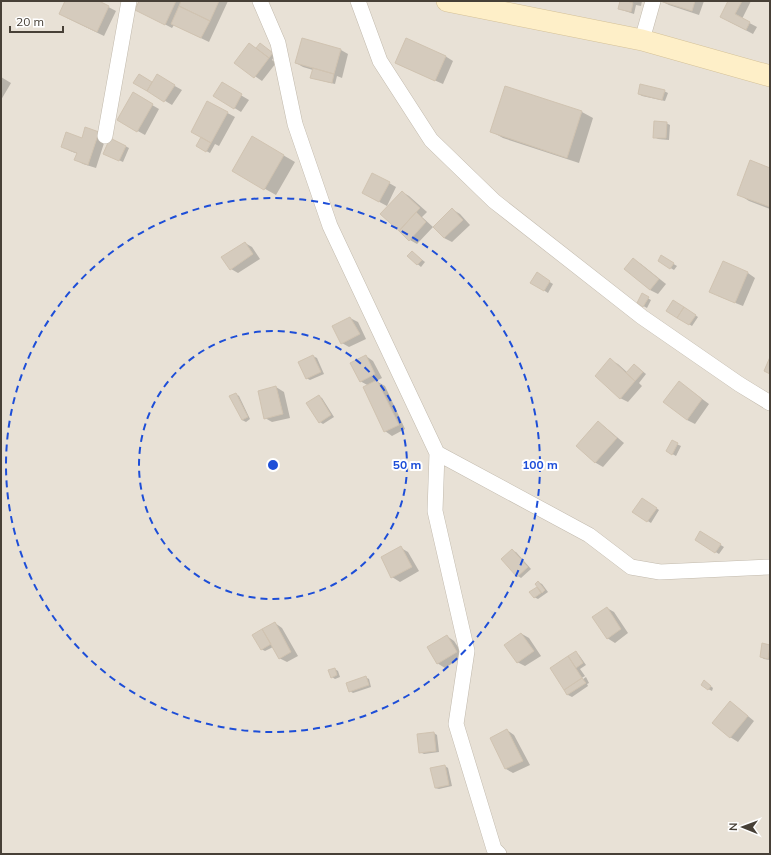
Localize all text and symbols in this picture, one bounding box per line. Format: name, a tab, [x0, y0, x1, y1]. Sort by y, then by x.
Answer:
scale bar	[10, 8, 63, 34]
text: 20 m	[16, 14, 44, 29]
text: 50 m	[393, 457, 421, 472]
text: 100 m	[522, 457, 558, 472]
centre of rings	[266, 458, 280, 472]
north arrow	[723, 807, 763, 847]
text: N	[726, 823, 740, 831]

